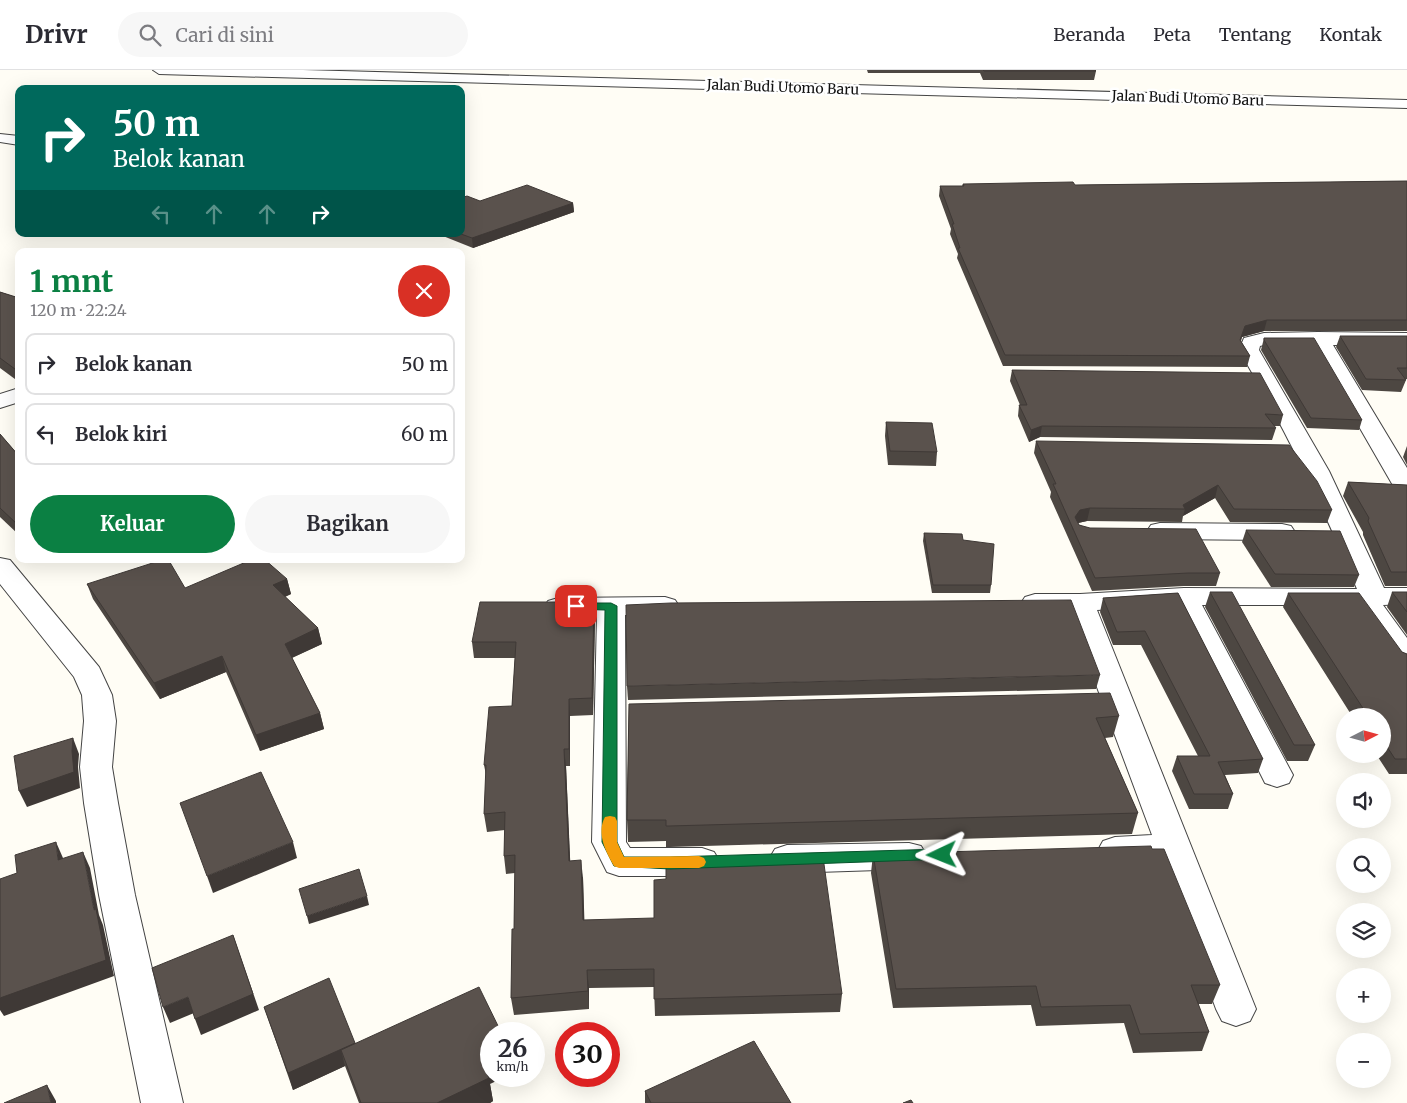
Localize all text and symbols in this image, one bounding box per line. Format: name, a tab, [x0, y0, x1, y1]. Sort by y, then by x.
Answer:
search box	[118, 12, 468, 57]
text: Drivr	[25, 19, 88, 50]
icon: search	[136, 21, 164, 49]
text: Cari di sini	[176, 23, 274, 47]
text: Beranda	[1053, 23, 1125, 46]
text: Peta	[1153, 23, 1191, 46]
text: Tentang	[1219, 23, 1291, 46]
text: Kontak	[1319, 23, 1382, 46]
street label: Jalan Budi Utomo Baru	[705, 75, 860, 99]
street label: Jalan Budi Utomo Baru	[1110, 86, 1265, 110]
text: 50 m	[113, 102, 200, 146]
icon: right	[30, 105, 95, 170]
text: Belok kanan	[113, 145, 245, 173]
icon: left	[147, 200, 175, 228]
icon: ahead	[200, 200, 228, 228]
icon: ahead	[253, 200, 281, 228]
icon: right	[306, 200, 334, 228]
text: 1 mnt	[30, 262, 113, 300]
button: close	[398, 265, 450, 317]
text: 120 m · 22:24	[30, 300, 127, 320]
icon: right	[32, 350, 60, 378]
text: Belok kanan	[75, 352, 192, 376]
text: 50 m	[402, 352, 448, 376]
icon: left	[32, 420, 60, 448]
text: Belok kiri	[75, 422, 167, 446]
text: 60 m	[401, 422, 448, 446]
button: Keluar	[30, 495, 235, 553]
button: Bagikan	[245, 495, 450, 553]
pin	[555, 585, 597, 627]
icon: arrive	[562, 592, 590, 620]
north arrow	[1336, 708, 1391, 762]
map controls	[1336, 708, 1391, 1088]
button: sound	[1336, 773, 1391, 828]
position arrow	[915, 828, 967, 880]
button: search	[1336, 838, 1391, 893]
button: layers	[1336, 903, 1391, 958]
button: +	[1336, 968, 1391, 1023]
speed limit sign: 30	[555, 1022, 620, 1087]
text: 26	[498, 1032, 527, 1064]
button: −	[1336, 1033, 1391, 1088]
text: km/h	[497, 1059, 528, 1074]

